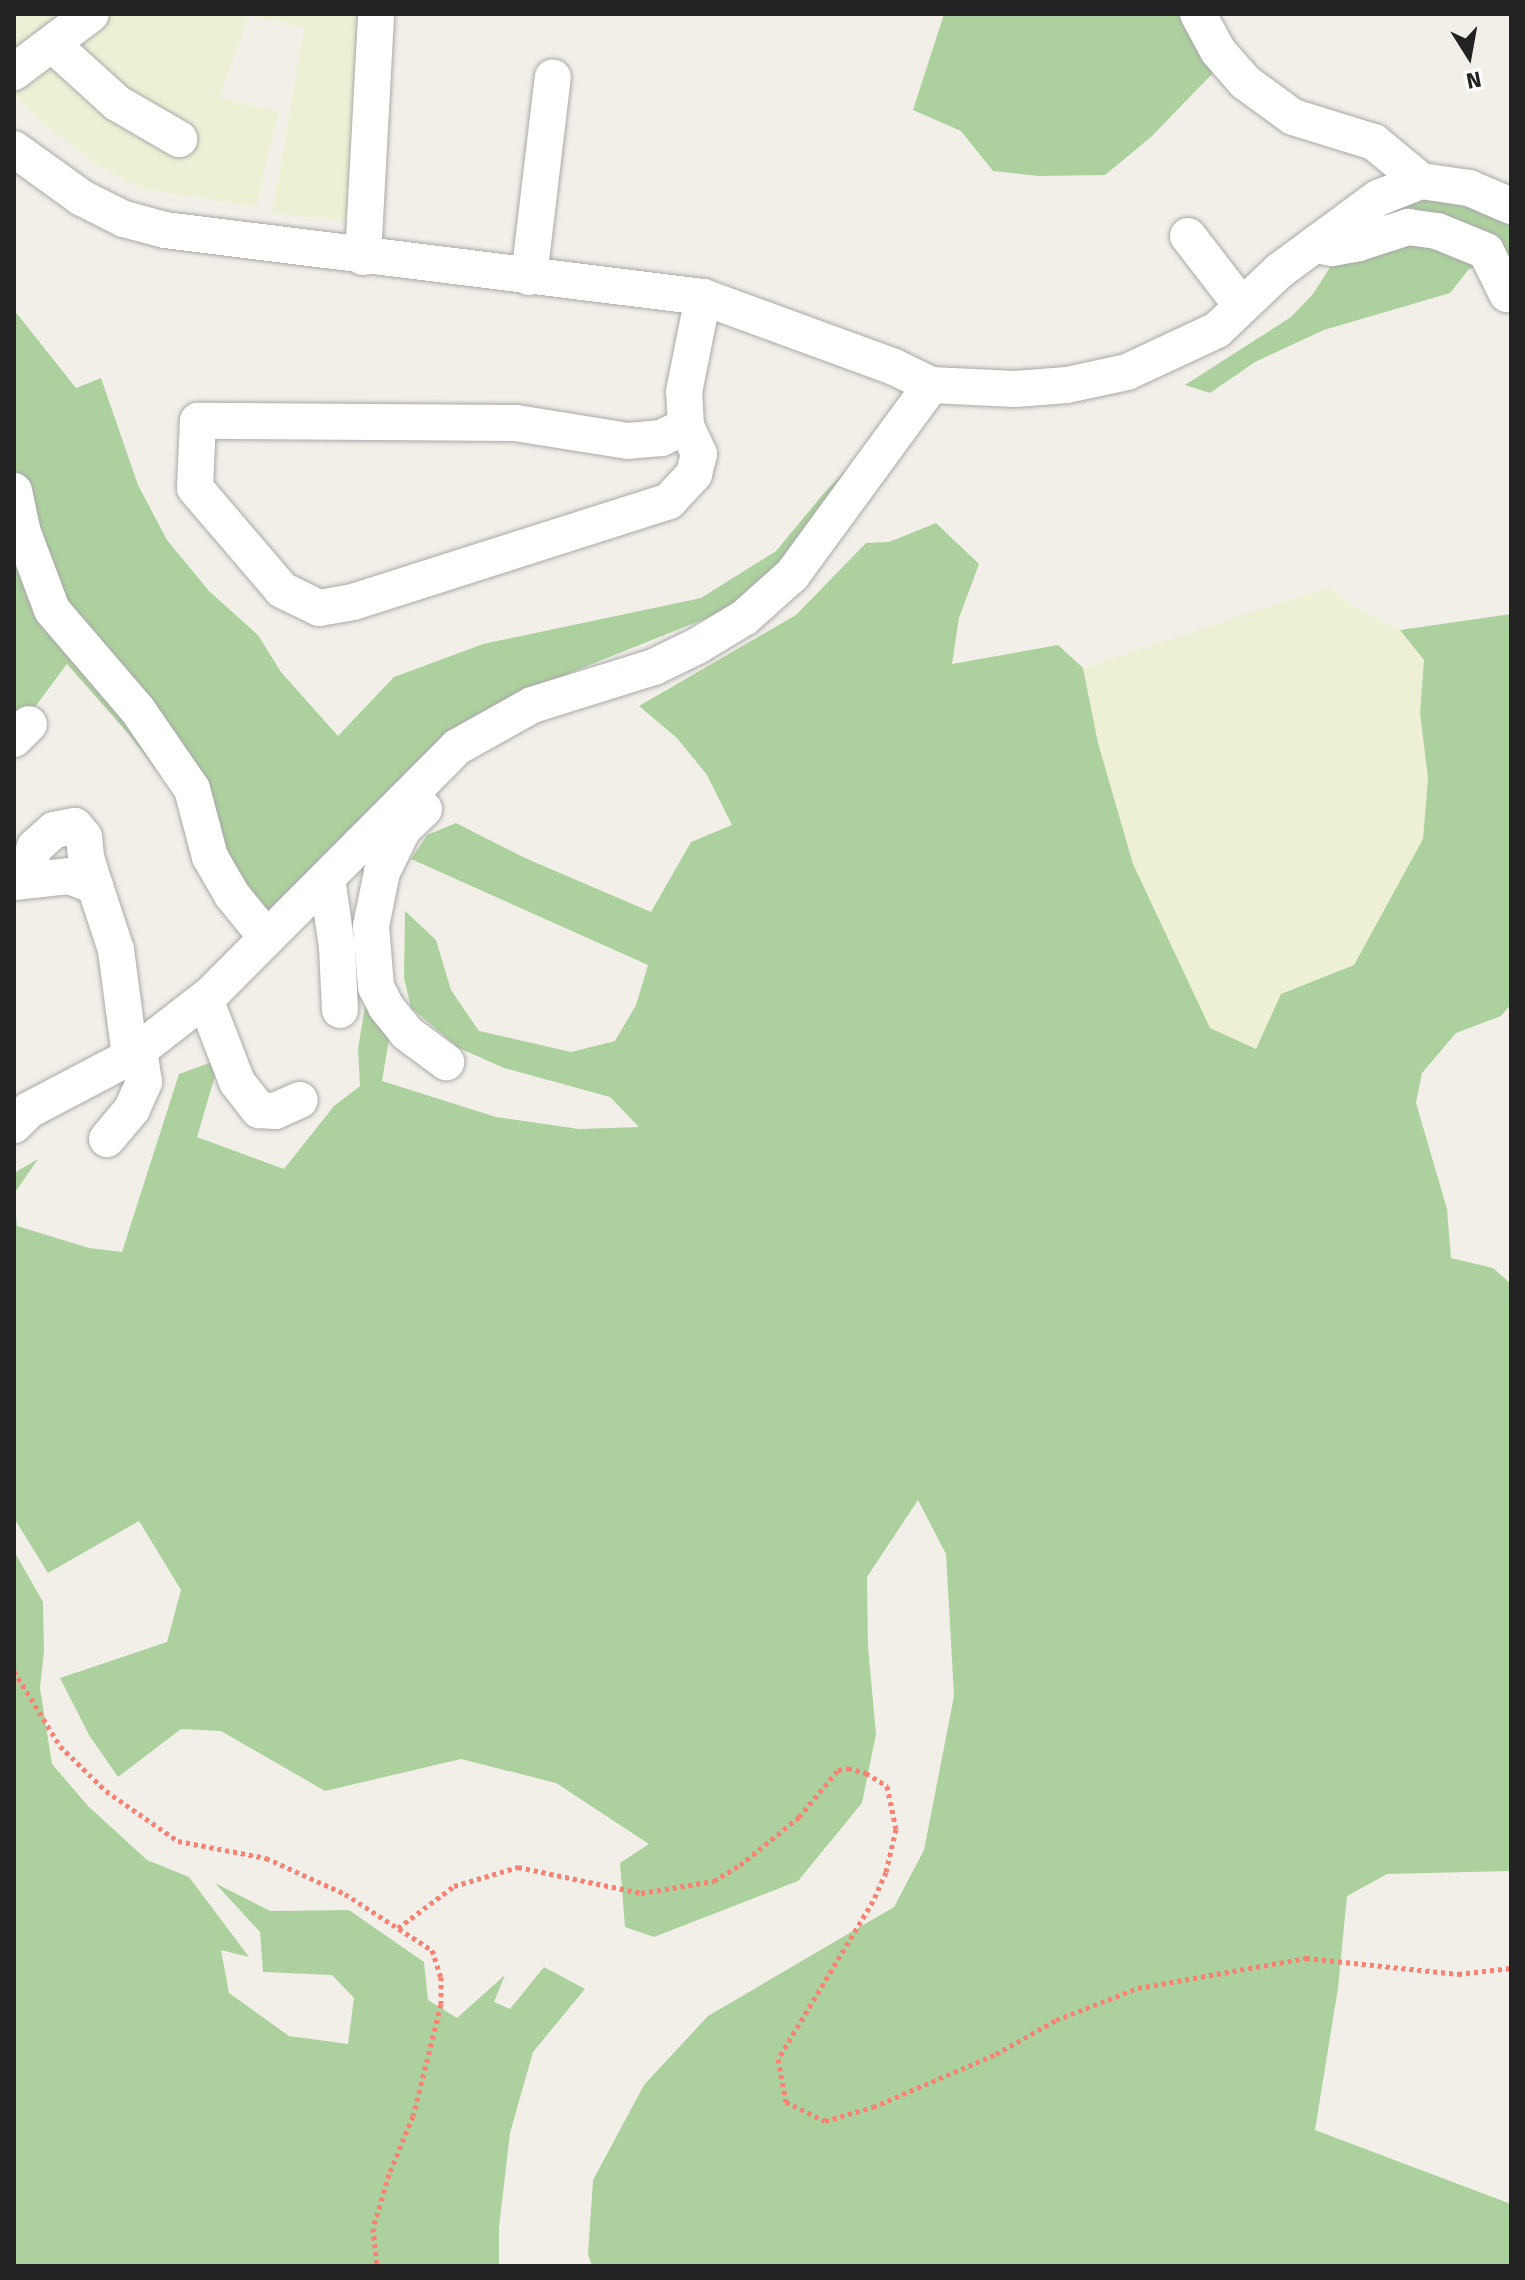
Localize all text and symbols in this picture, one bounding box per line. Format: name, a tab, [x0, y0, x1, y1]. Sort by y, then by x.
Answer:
north arrow	[1429, 16, 1509, 96]
text: N	[1464, 65, 1483, 95]

